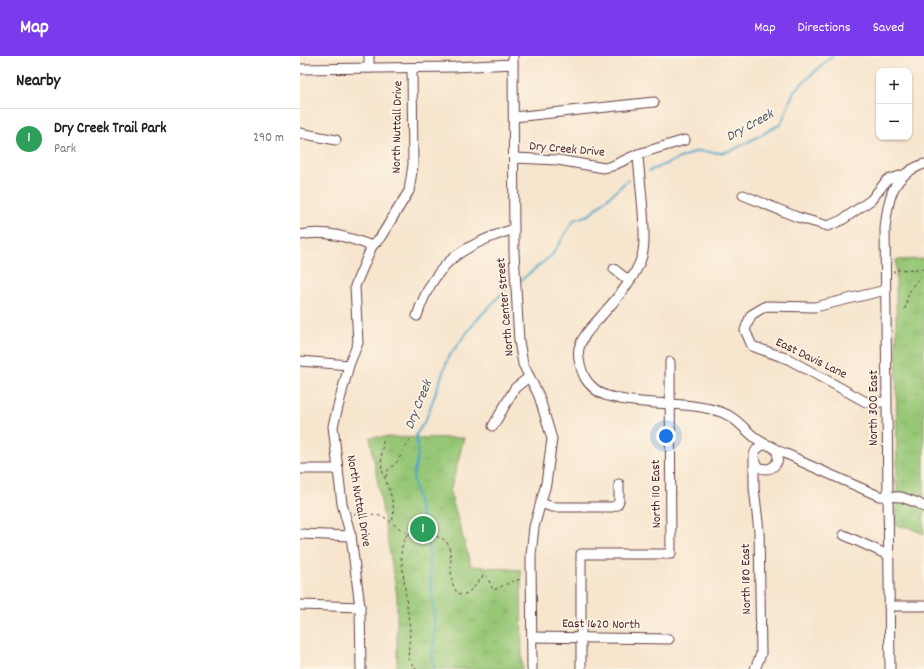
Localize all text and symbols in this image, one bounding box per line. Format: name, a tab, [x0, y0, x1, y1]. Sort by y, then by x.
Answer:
text: Map	[20, 15, 49, 42]
text: Map	[754, 18, 776, 38]
text: Directions	[798, 18, 851, 38]
text: Saved	[873, 18, 904, 38]
map controls	[876, 68, 912, 140]
button: +	[876, 68, 912, 104]
text: Nearby	[16, 70, 60, 94]
street label: North Nuttall Drive	[388, 80, 408, 174]
water label: Dry Creek	[723, 104, 778, 147]
button: −	[876, 104, 912, 140]
text: Dry Creek Trail Park	[54, 118, 167, 140]
text: 1	[28, 129, 30, 148]
text: 290 m	[253, 129, 284, 148]
street label: Dry Creek Drive	[528, 137, 606, 163]
text: Park	[54, 140, 76, 159]
street label: North Center Street	[492, 257, 520, 357]
street label: East Davis Lane	[772, 333, 850, 385]
street label: North 300 East	[865, 370, 884, 446]
water label: Dry Creek	[400, 376, 438, 433]
your location	[656, 426, 676, 446]
street label: North Nuttall Drive	[341, 454, 375, 549]
street label: North 110 East	[647, 459, 667, 529]
pin: 1	[410, 514, 436, 544]
street label: North 180 East	[737, 543, 757, 615]
street label: East 1620 North	[562, 615, 640, 635]

